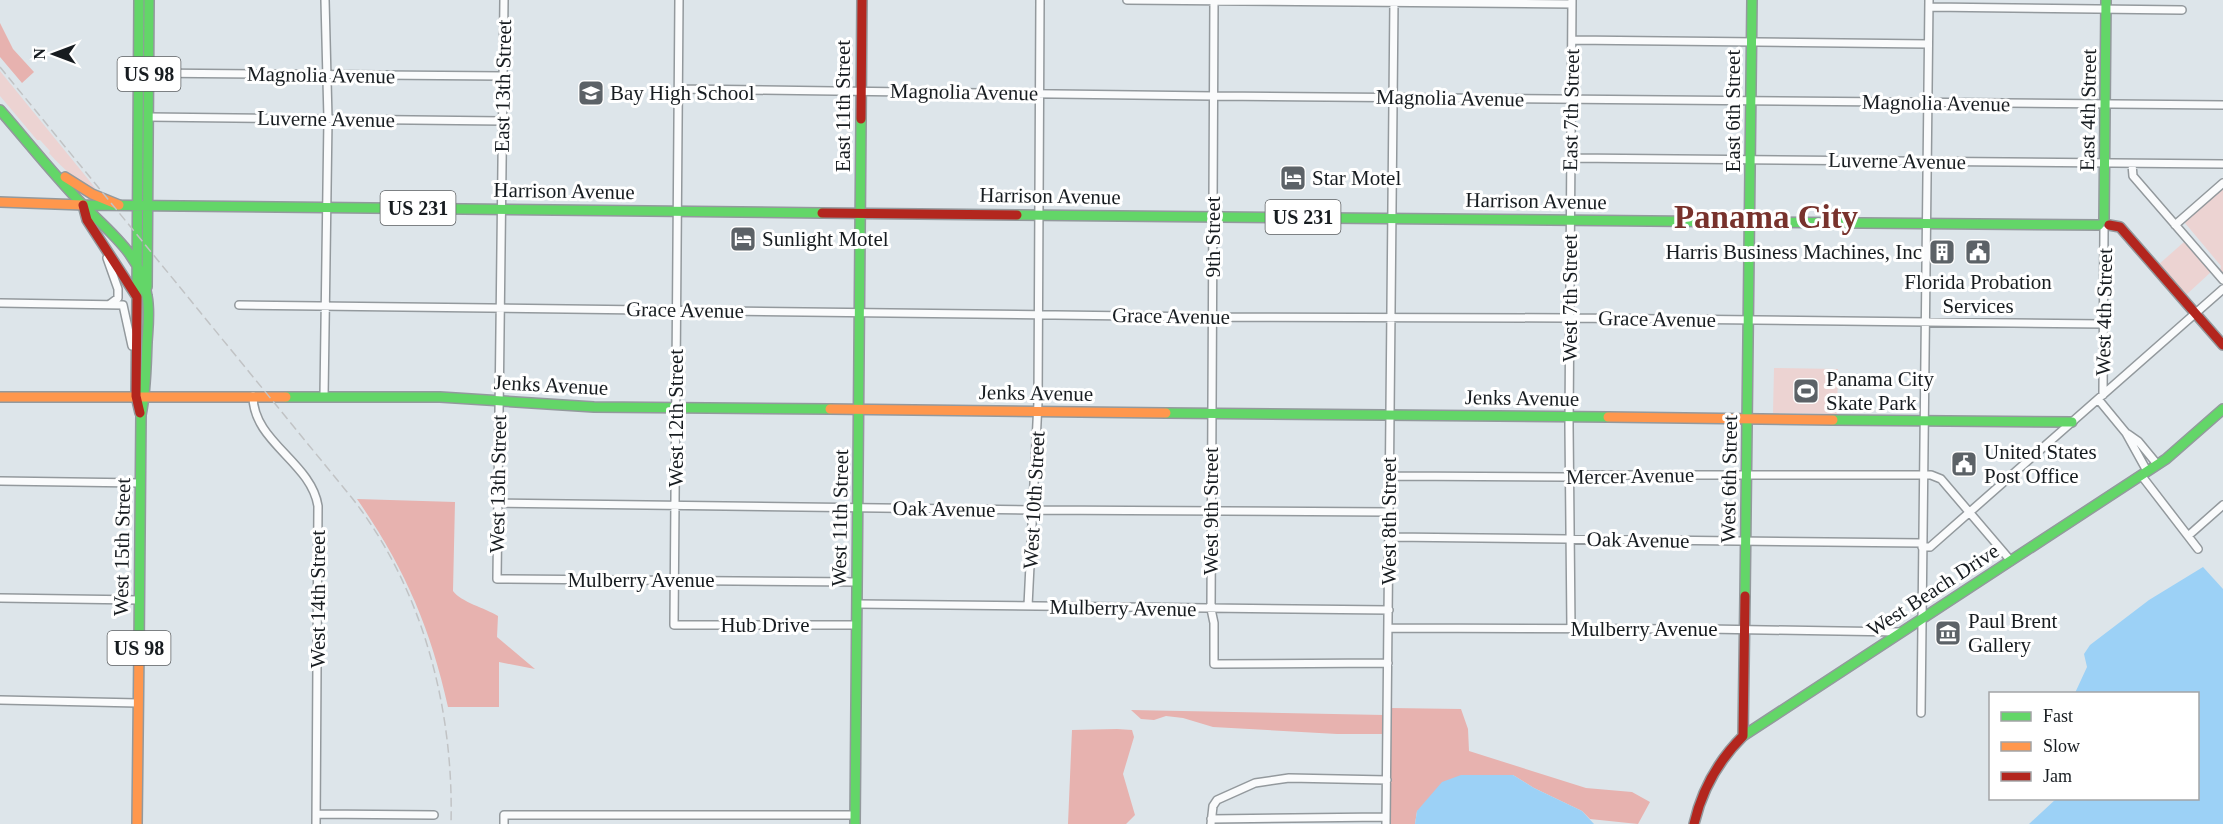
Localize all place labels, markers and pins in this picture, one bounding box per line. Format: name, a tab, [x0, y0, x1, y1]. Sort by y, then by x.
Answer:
school or university icon: Bay High School	[576, 78, 606, 108]
place label: Bay High School	[610, 81, 755, 105]
hotel icon: Star Motel	[1278, 163, 1308, 193]
place label: Star Motel	[1312, 166, 1401, 190]
hotel icon: Sunlight Motel	[728, 224, 758, 254]
place label: Sunlight Motel	[762, 227, 889, 251]
building icon: Harris Business Machines, Inc	[1927, 237, 1957, 267]
public building icon: Florida Probation Services	[1963, 237, 1993, 267]
place label: Harris Business Machines, Inc	[1665, 240, 1922, 264]
place label: Florida Probation Services	[1904, 270, 2052, 318]
place label: Panama City Skate Park	[1826, 367, 1934, 415]
sports icon: Panama City Skate Park	[1791, 376, 1821, 406]
place label: United States Post Office	[1984, 440, 2097, 488]
public building icon: United States Post Office	[1949, 449, 1979, 479]
place label: Paul Brent Gallery	[1968, 609, 2057, 657]
museum icon: Paul Brent Gallery	[1933, 618, 1963, 648]

